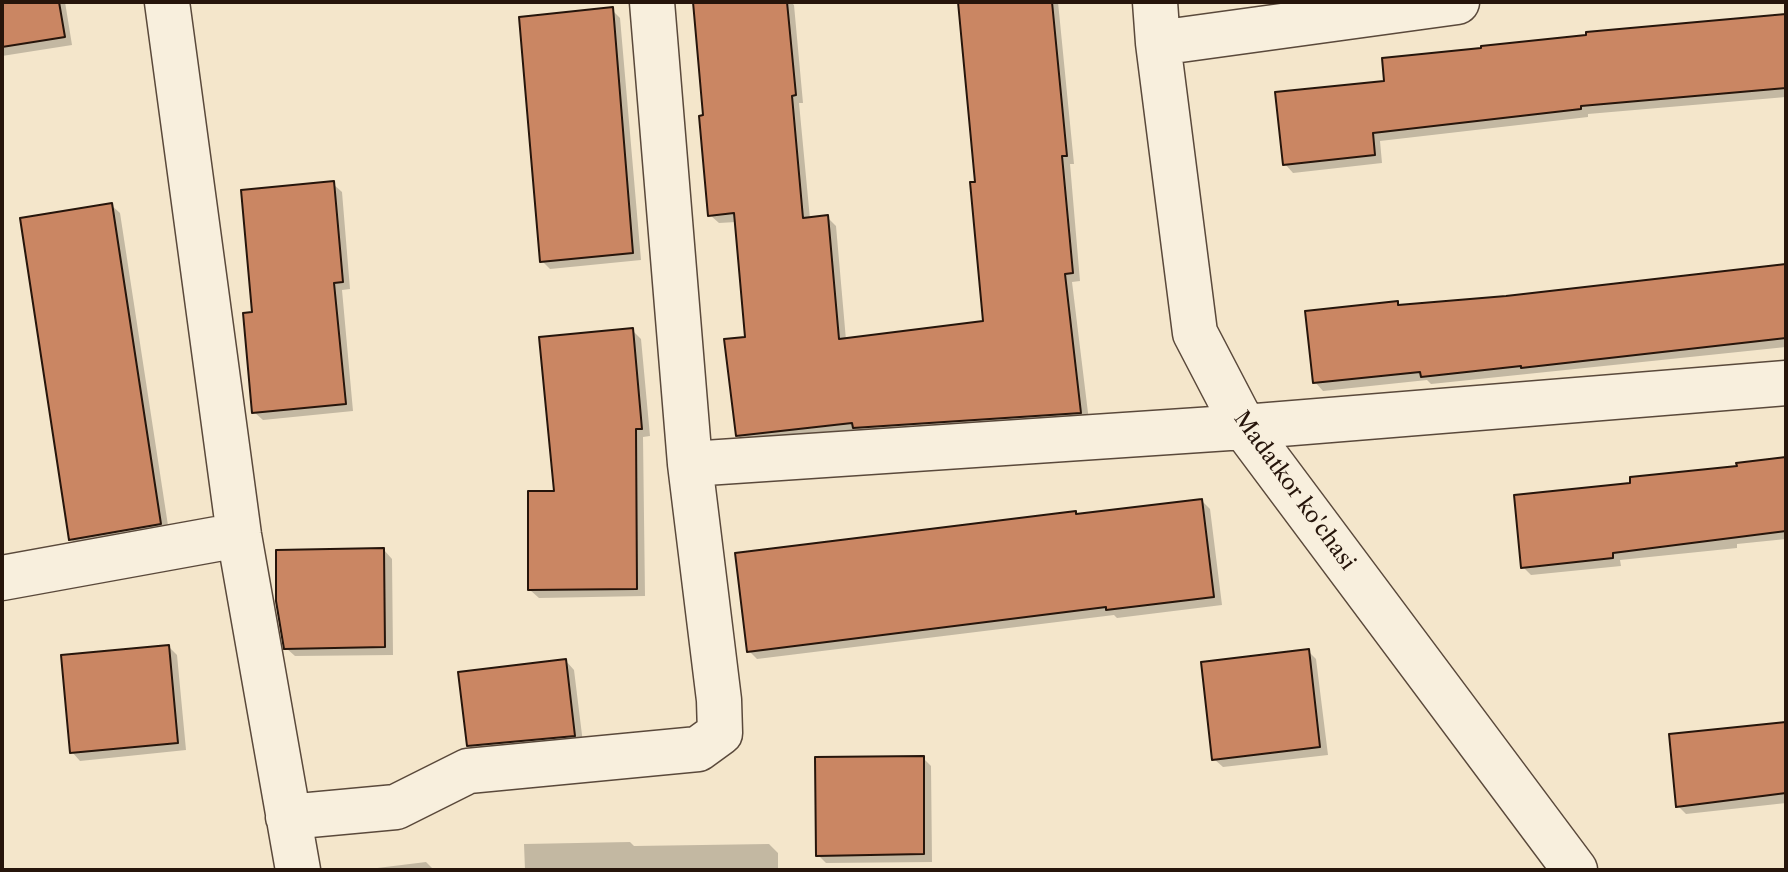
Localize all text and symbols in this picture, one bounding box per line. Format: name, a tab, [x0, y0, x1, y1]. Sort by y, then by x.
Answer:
street label: Madatkor ko'chasi	[1228, 407, 1360, 575]

